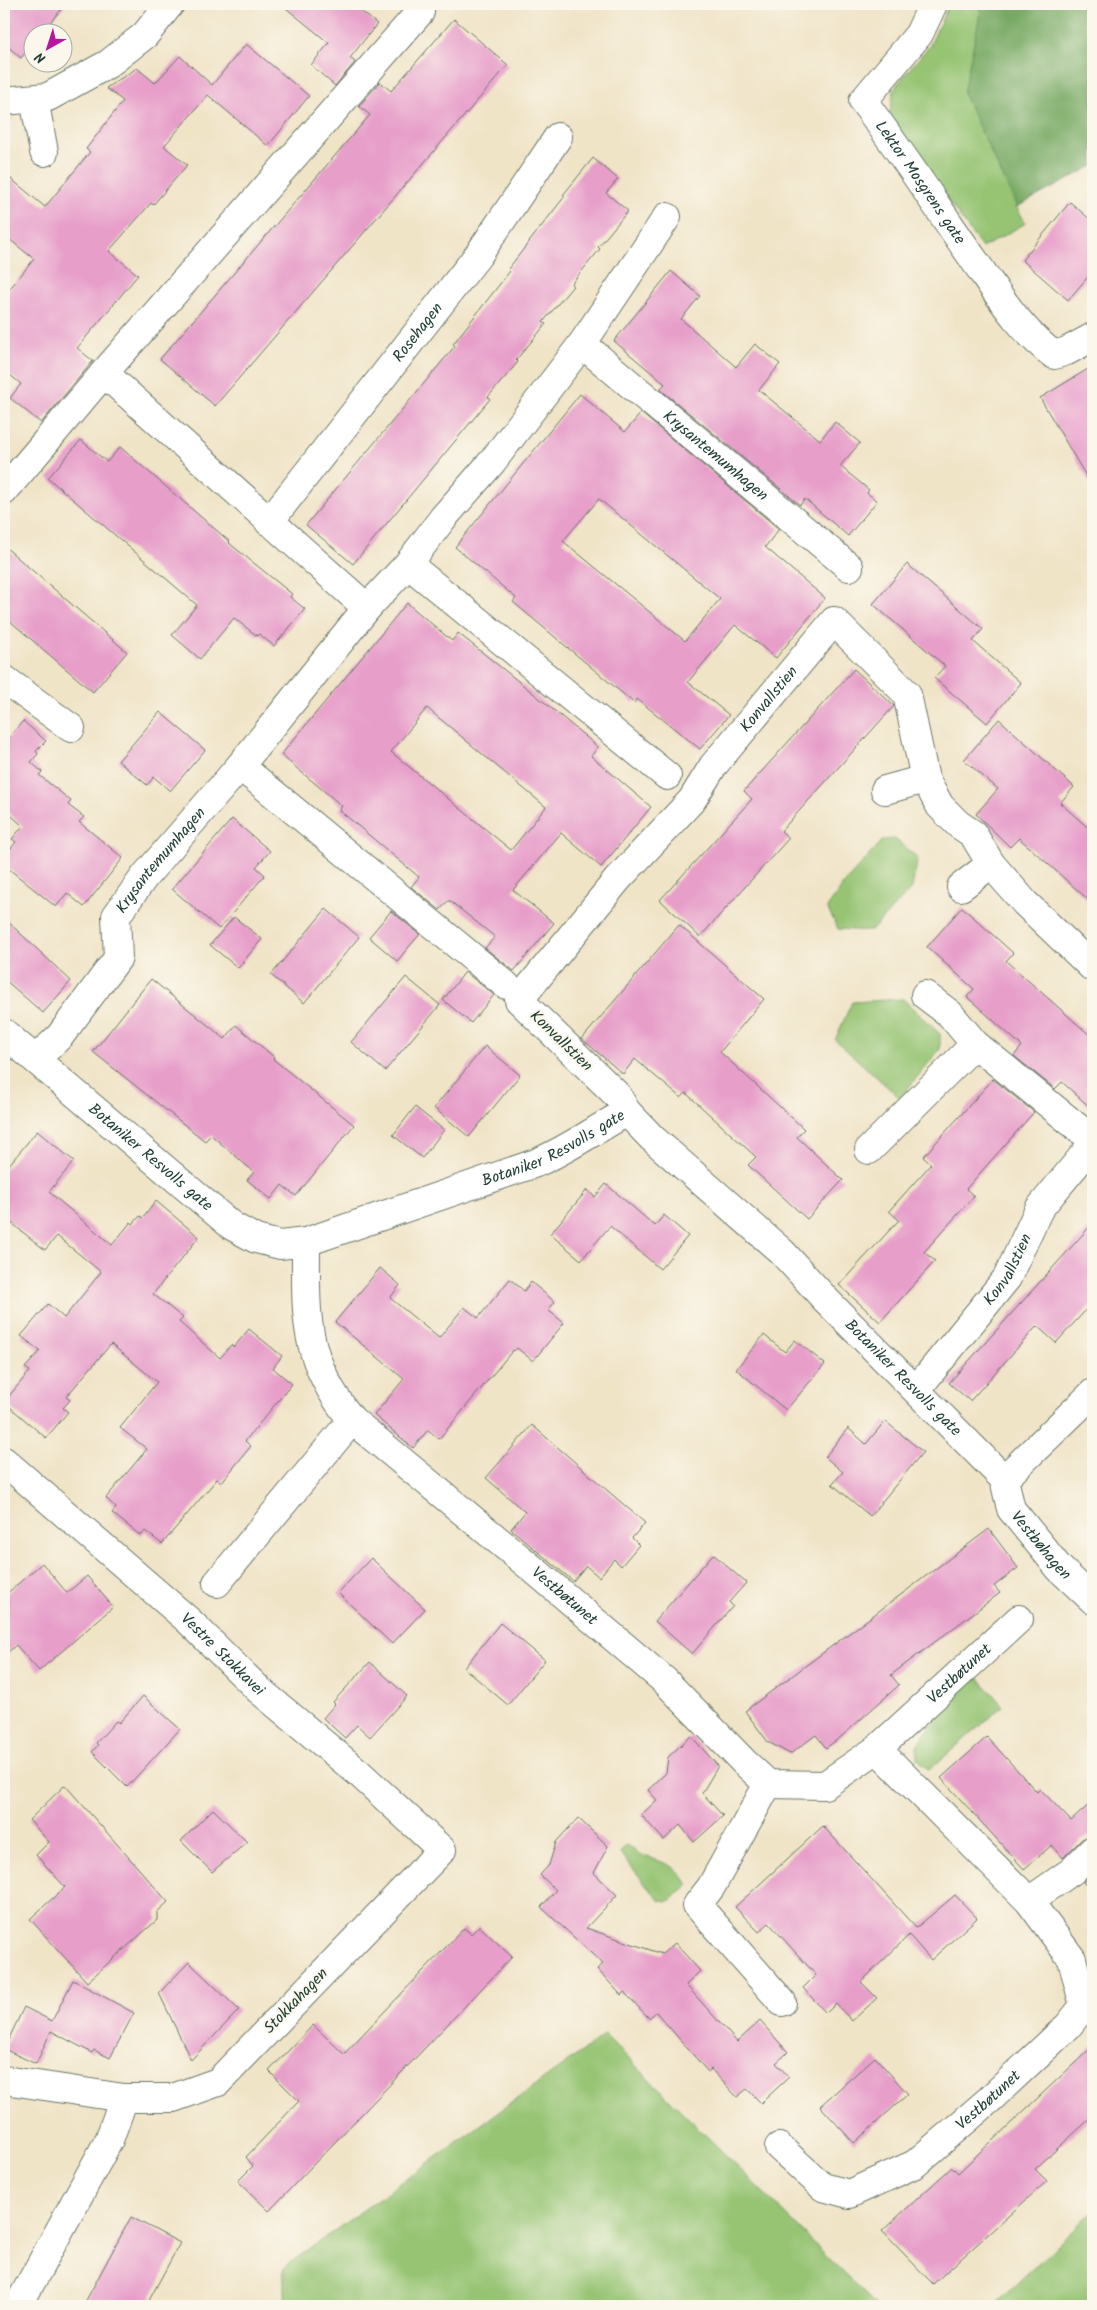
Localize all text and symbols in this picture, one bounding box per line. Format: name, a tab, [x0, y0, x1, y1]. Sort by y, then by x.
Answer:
north arrow	[22, 22, 72, 72]
text: N	[30, 46, 51, 69]
street label: Lektor Mosgrens gate	[869, 115, 972, 249]
street label: Rosehagen	[386, 297, 449, 368]
street label: Krysantemumhagen	[657, 404, 774, 507]
street label: Konvallstien	[734, 660, 804, 738]
street label: Krysantemumhagen	[109, 801, 212, 919]
street label: Konvallstien	[524, 1004, 598, 1078]
street label: Botaniker Resvolls gate	[83, 1097, 219, 1217]
street label: Botaniker Resvolls gate	[478, 1103, 630, 1193]
street label: Konvallstien	[977, 1229, 1038, 1311]
street label: Botaniker Resvolls gate	[839, 1313, 967, 1442]
street label: Vestbøhagen	[1005, 1505, 1077, 1586]
street label: Vestbøtunet	[526, 1560, 604, 1632]
street label: Vestre Stokkavei	[175, 1607, 271, 1703]
street label: Vestbøtunet	[921, 1637, 998, 1710]
street label: Stokkahagen	[258, 1962, 334, 2040]
street label: Vestbøtunet	[950, 2063, 1027, 2136]

